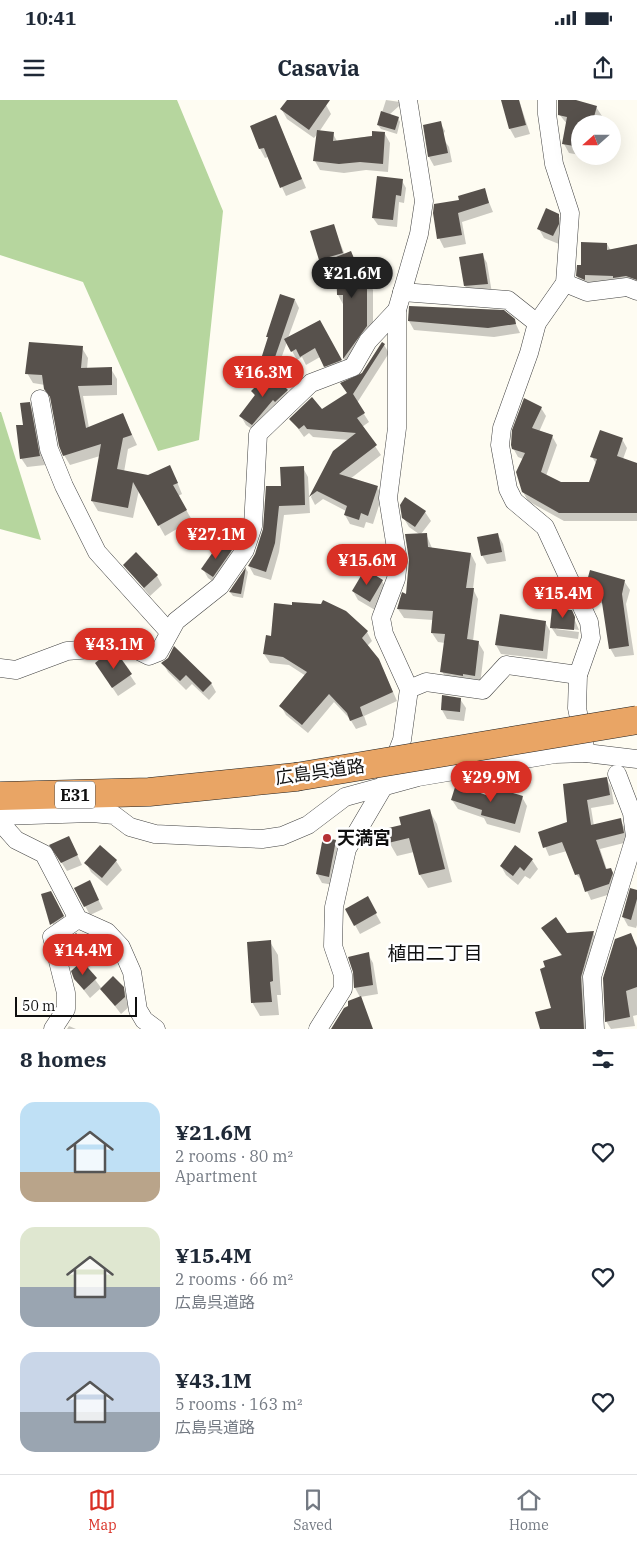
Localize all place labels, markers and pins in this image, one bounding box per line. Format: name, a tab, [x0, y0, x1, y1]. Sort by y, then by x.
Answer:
pin: ¥21.6M	[311, 256, 393, 299]
pin: ¥16.3M	[222, 356, 304, 398]
pin: ¥27.1M	[175, 518, 257, 560]
pin: ¥15.6M	[326, 544, 408, 586]
pin: ¥15.4M	[522, 576, 604, 619]
pin: ¥43.1M	[73, 628, 155, 670]
pin: ¥29.9M	[450, 760, 532, 803]
place label: 天満宮	[337, 826, 391, 849]
marker: 天満宮	[321, 832, 333, 844]
pin: ¥14.4M	[42, 934, 124, 976]

